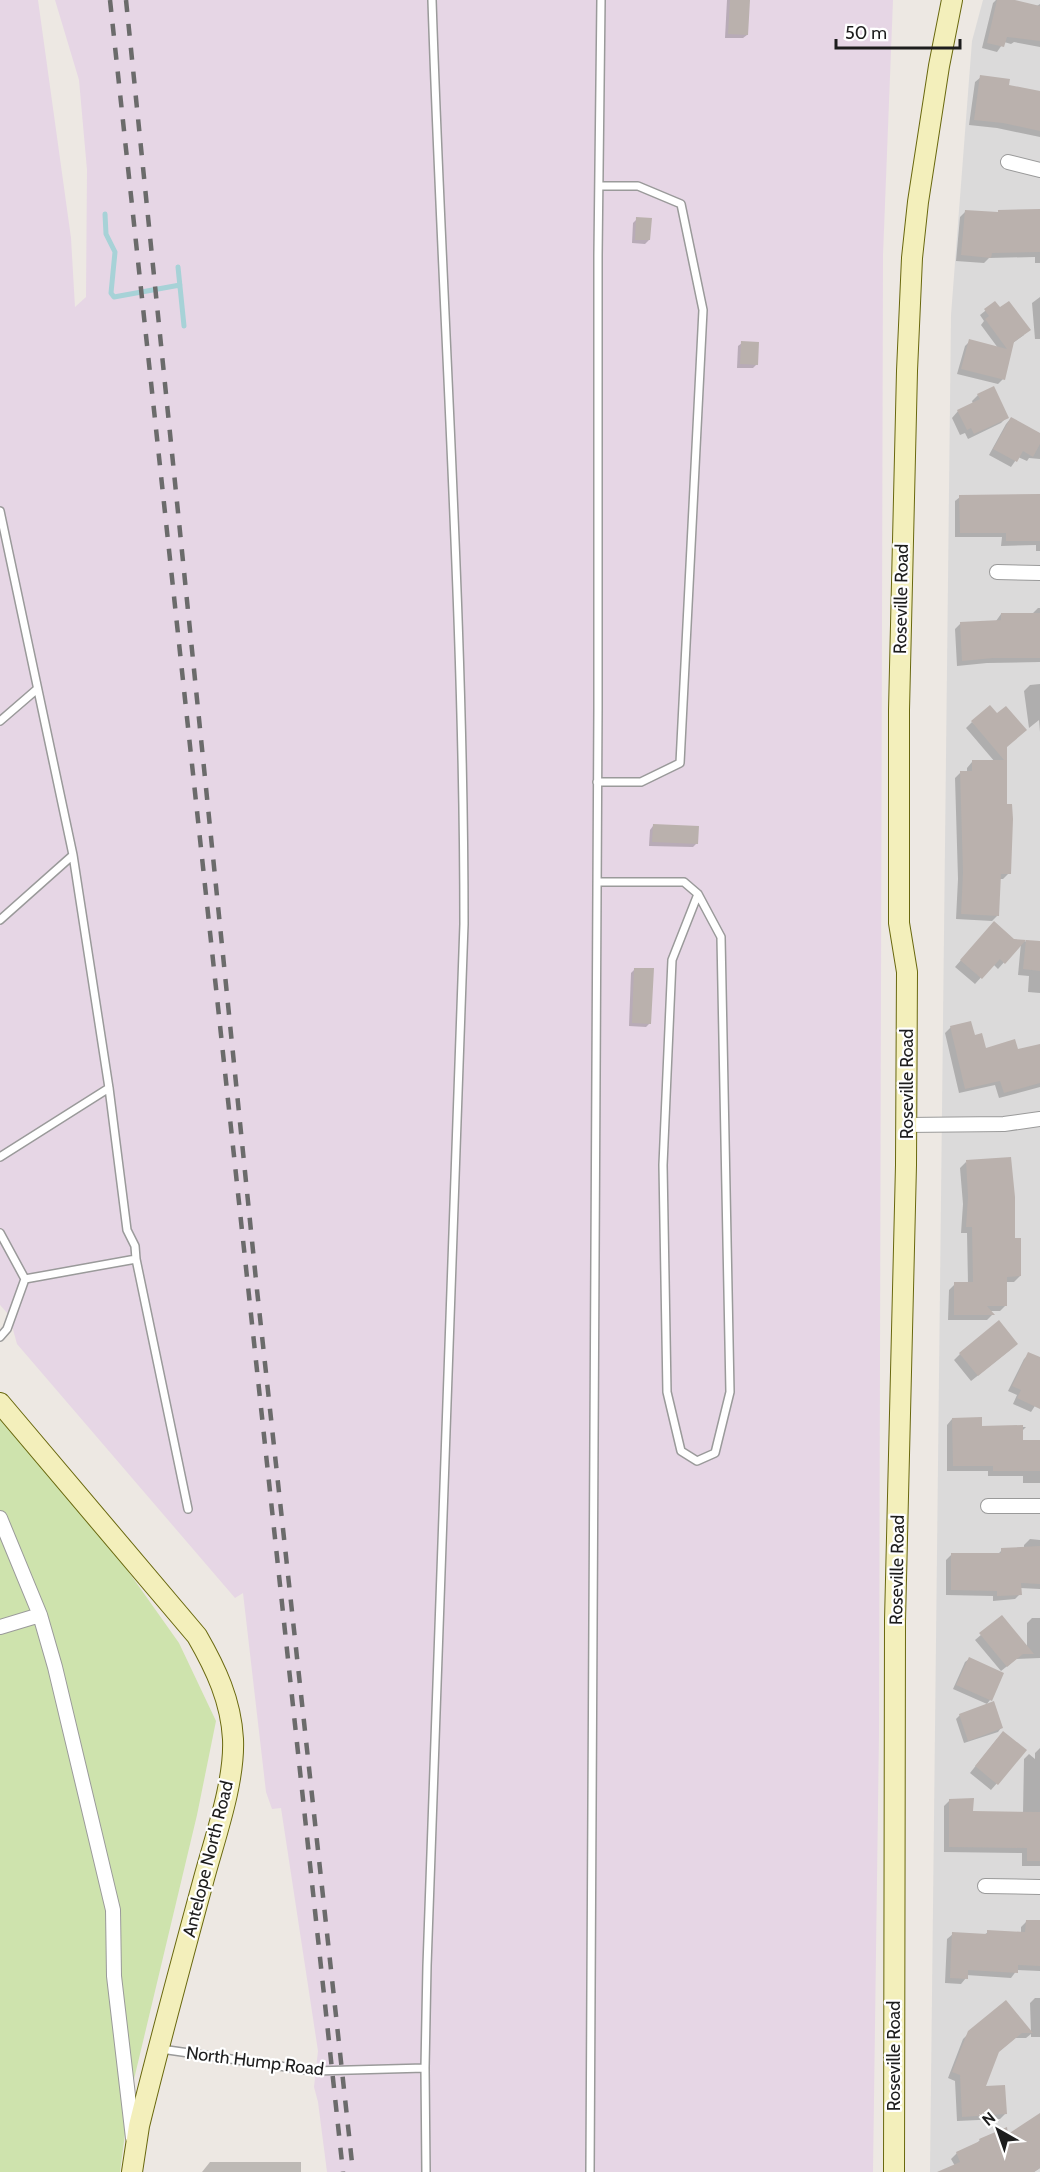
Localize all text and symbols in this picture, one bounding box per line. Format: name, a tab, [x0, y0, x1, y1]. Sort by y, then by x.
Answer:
scale bar	[836, 12, 960, 50]
text: 50 m	[845, 22, 887, 44]
street label: Roseville Road	[889, 544, 913, 654]
street label: Roseville Road	[896, 1029, 918, 1139]
street label: Roseville Road	[885, 1515, 909, 1625]
street label: Antelope North Road	[178, 1778, 238, 1940]
street label: Roseville Road	[883, 2001, 905, 2111]
street label: North Hump Road	[185, 2042, 325, 2080]
north arrow	[968, 2100, 1028, 2160]
text: N	[978, 2108, 999, 2130]

